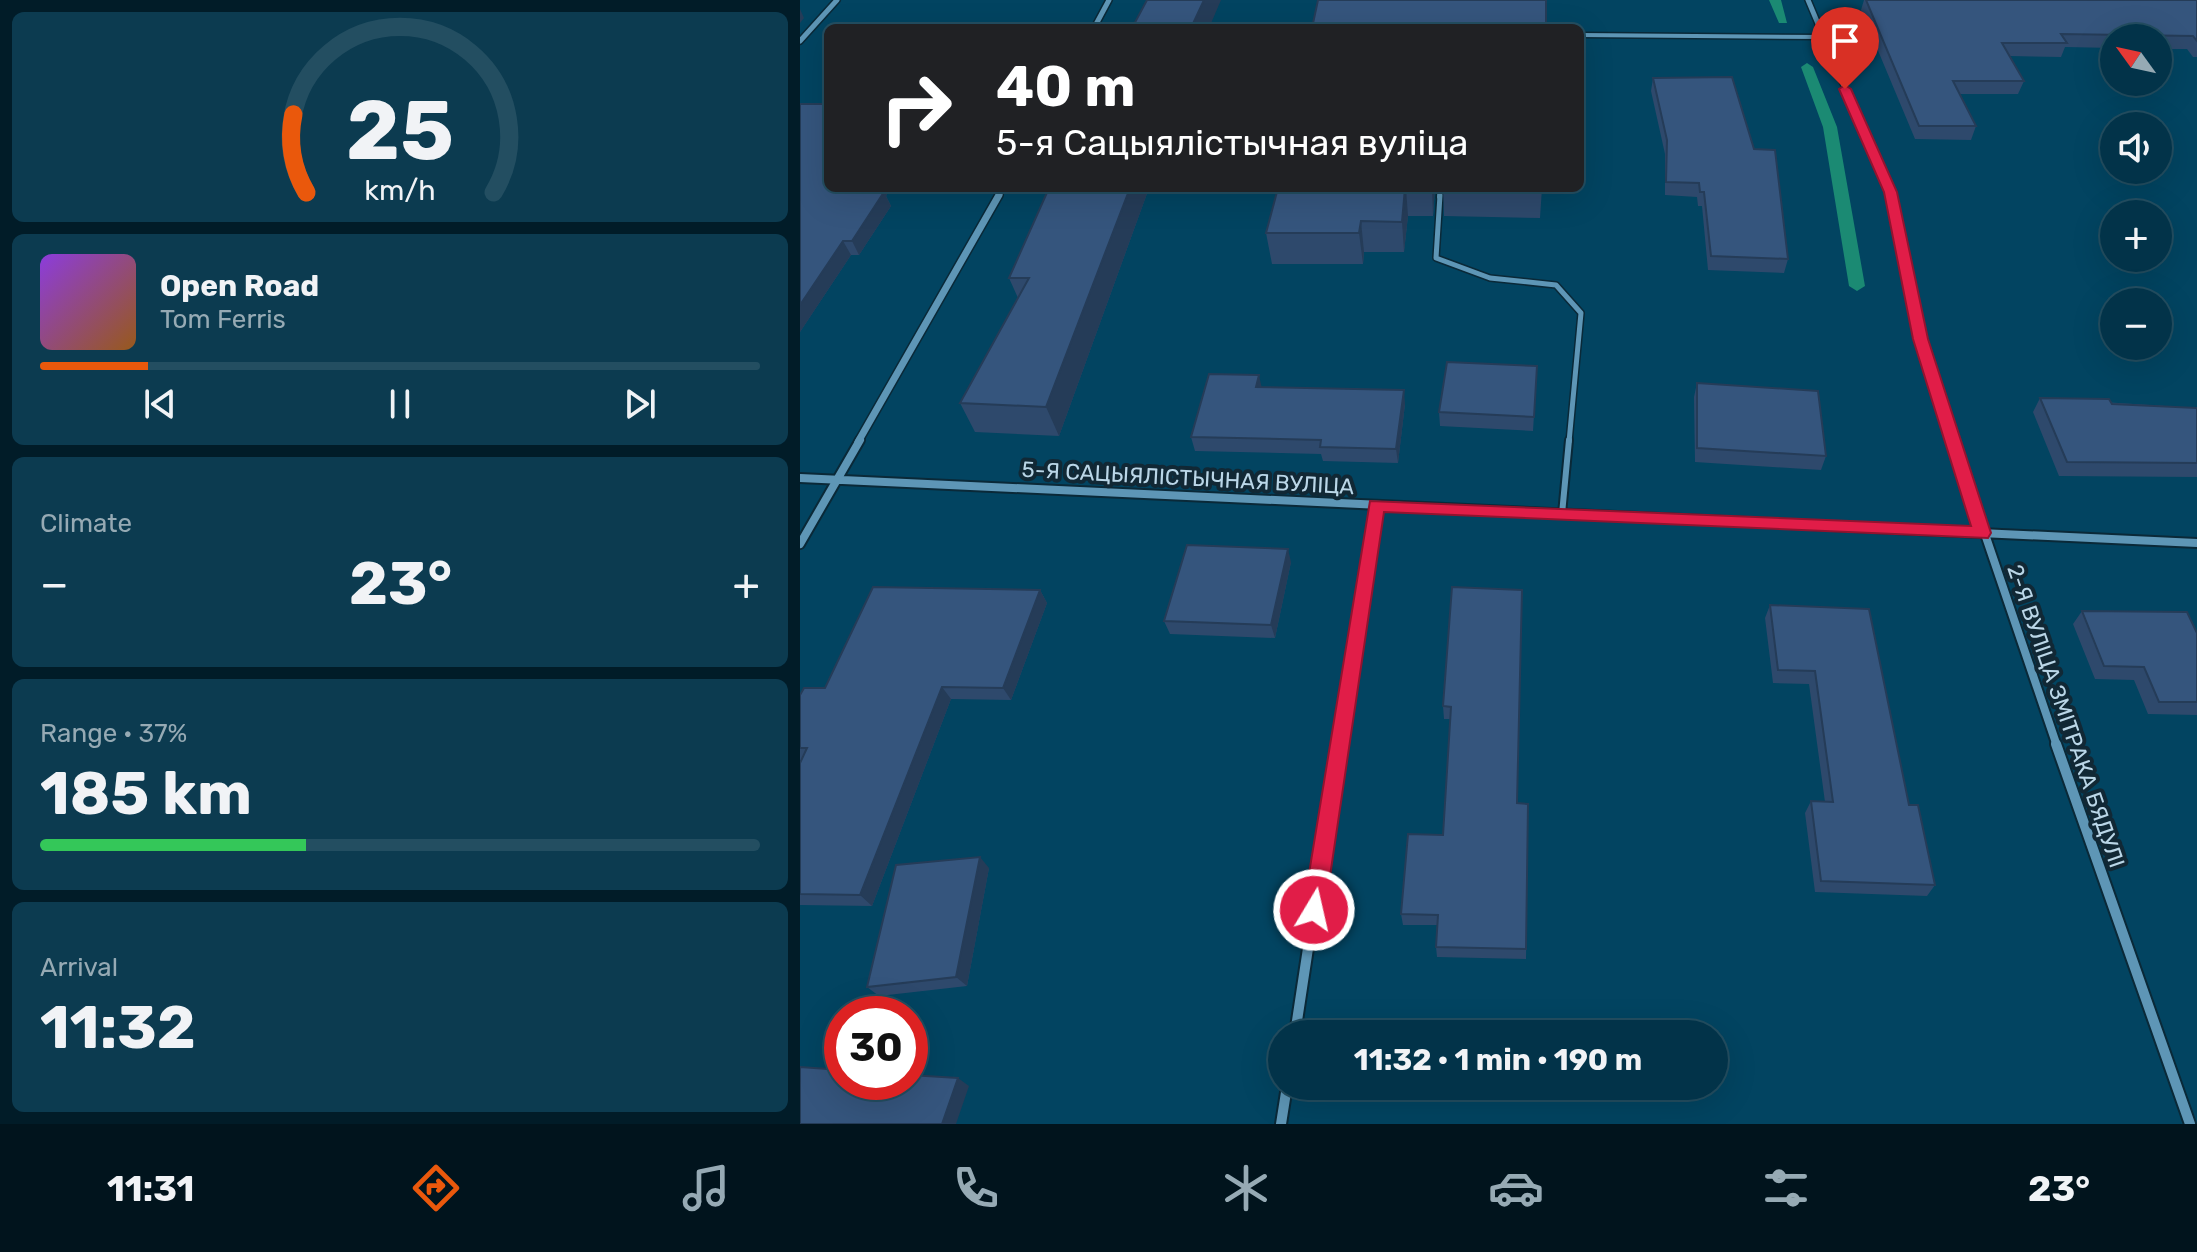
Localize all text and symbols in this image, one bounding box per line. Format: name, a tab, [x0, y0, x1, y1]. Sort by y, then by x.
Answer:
pin	[1811, 7, 1879, 89]
icon: arrive	[1823, 19, 1867, 63]
north arrow	[2100, 24, 2172, 96]
map controls	[2100, 24, 2172, 360]
text: 40 m	[996, 54, 1136, 120]
icon: right	[864, 56, 968, 160]
text: 25	[346, 81, 454, 180]
button: sound	[2100, 112, 2172, 184]
text: 5-я Сацыялістычная вуліца	[996, 121, 1468, 164]
text: km/h	[364, 173, 436, 207]
button: +	[2100, 200, 2172, 272]
text: Open Road	[160, 268, 319, 304]
button: −	[2100, 288, 2172, 360]
text: Tom Ferris	[160, 304, 286, 335]
icon: previous	[138, 382, 182, 426]
icon: pause	[378, 382, 422, 426]
icon: next	[618, 382, 662, 426]
street label: 5-Я САЦЫЯЛІСТЫЧНАЯ ВУЛІЦА	[1021, 456, 1355, 500]
text: Climate	[40, 508, 132, 539]
text: 23°	[349, 548, 452, 619]
text: −	[40, 558, 69, 610]
text: +	[733, 558, 760, 610]
street label: 2-Я ВУЛІЦА ЗМІТРАКА БЯДУЛІ	[2001, 561, 2131, 871]
text: Range · 37%	[40, 718, 187, 749]
text: 185 km	[40, 758, 252, 829]
position arrow	[1272, 868, 1356, 952]
text: Arrival	[40, 952, 118, 983]
text: 11:32	[40, 992, 196, 1063]
speed limit sign: 30	[824, 996, 928, 1100]
text: 11:32 · 1 min · 190 m	[1354, 1042, 1642, 1078]
icon: directions	[408, 1160, 464, 1216]
icon: music	[678, 1160, 734, 1216]
icon: phone	[948, 1160, 1004, 1216]
icon: climate	[1218, 1160, 1274, 1216]
icon: car	[1488, 1160, 1544, 1216]
icon: filters	[1758, 1160, 1814, 1216]
text: 11:31	[107, 1167, 194, 1210]
text: 23°	[2028, 1167, 2090, 1210]

